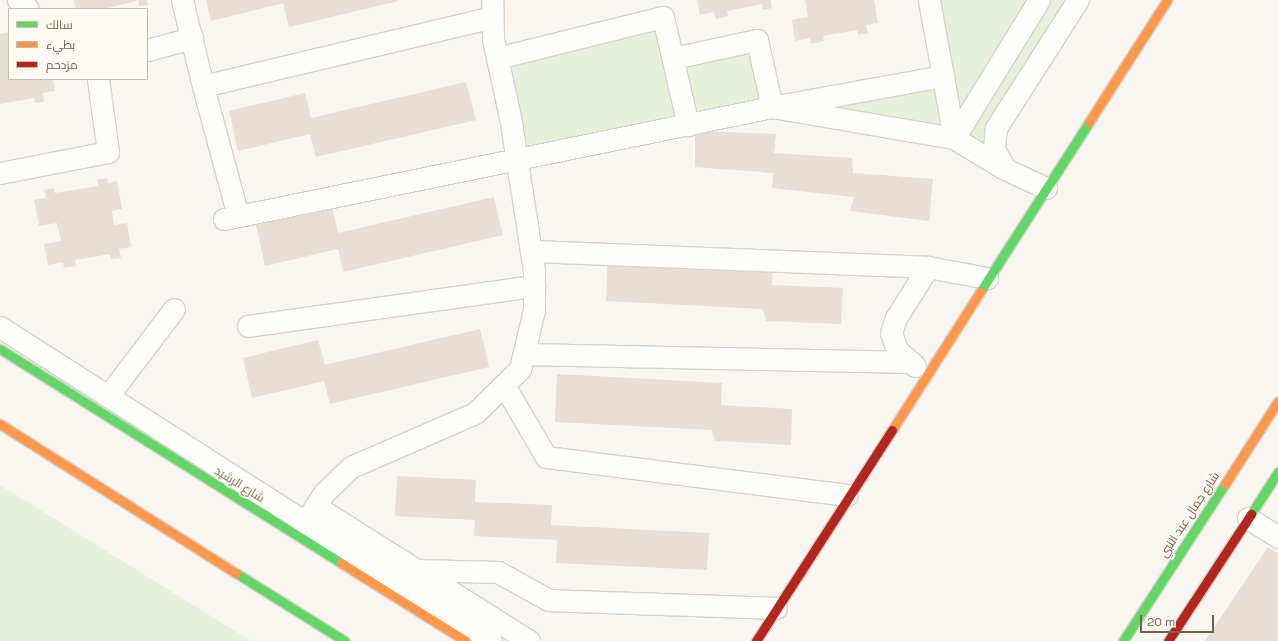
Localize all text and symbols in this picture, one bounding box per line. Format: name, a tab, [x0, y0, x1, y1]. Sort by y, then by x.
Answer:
legend	[8, 8, 148, 80]
text: سالك	[46, 17, 73, 33]
text: بطيء	[46, 37, 75, 53]
text: مزدحم	[46, 57, 78, 73]
street label: شارع الرشيد	[211, 464, 267, 506]
street label: شارع جمال عبد النبي	[1157, 469, 1223, 561]
scale bar	[1142, 607, 1216, 633]
text: 20 m	[1147, 614, 1175, 630]

